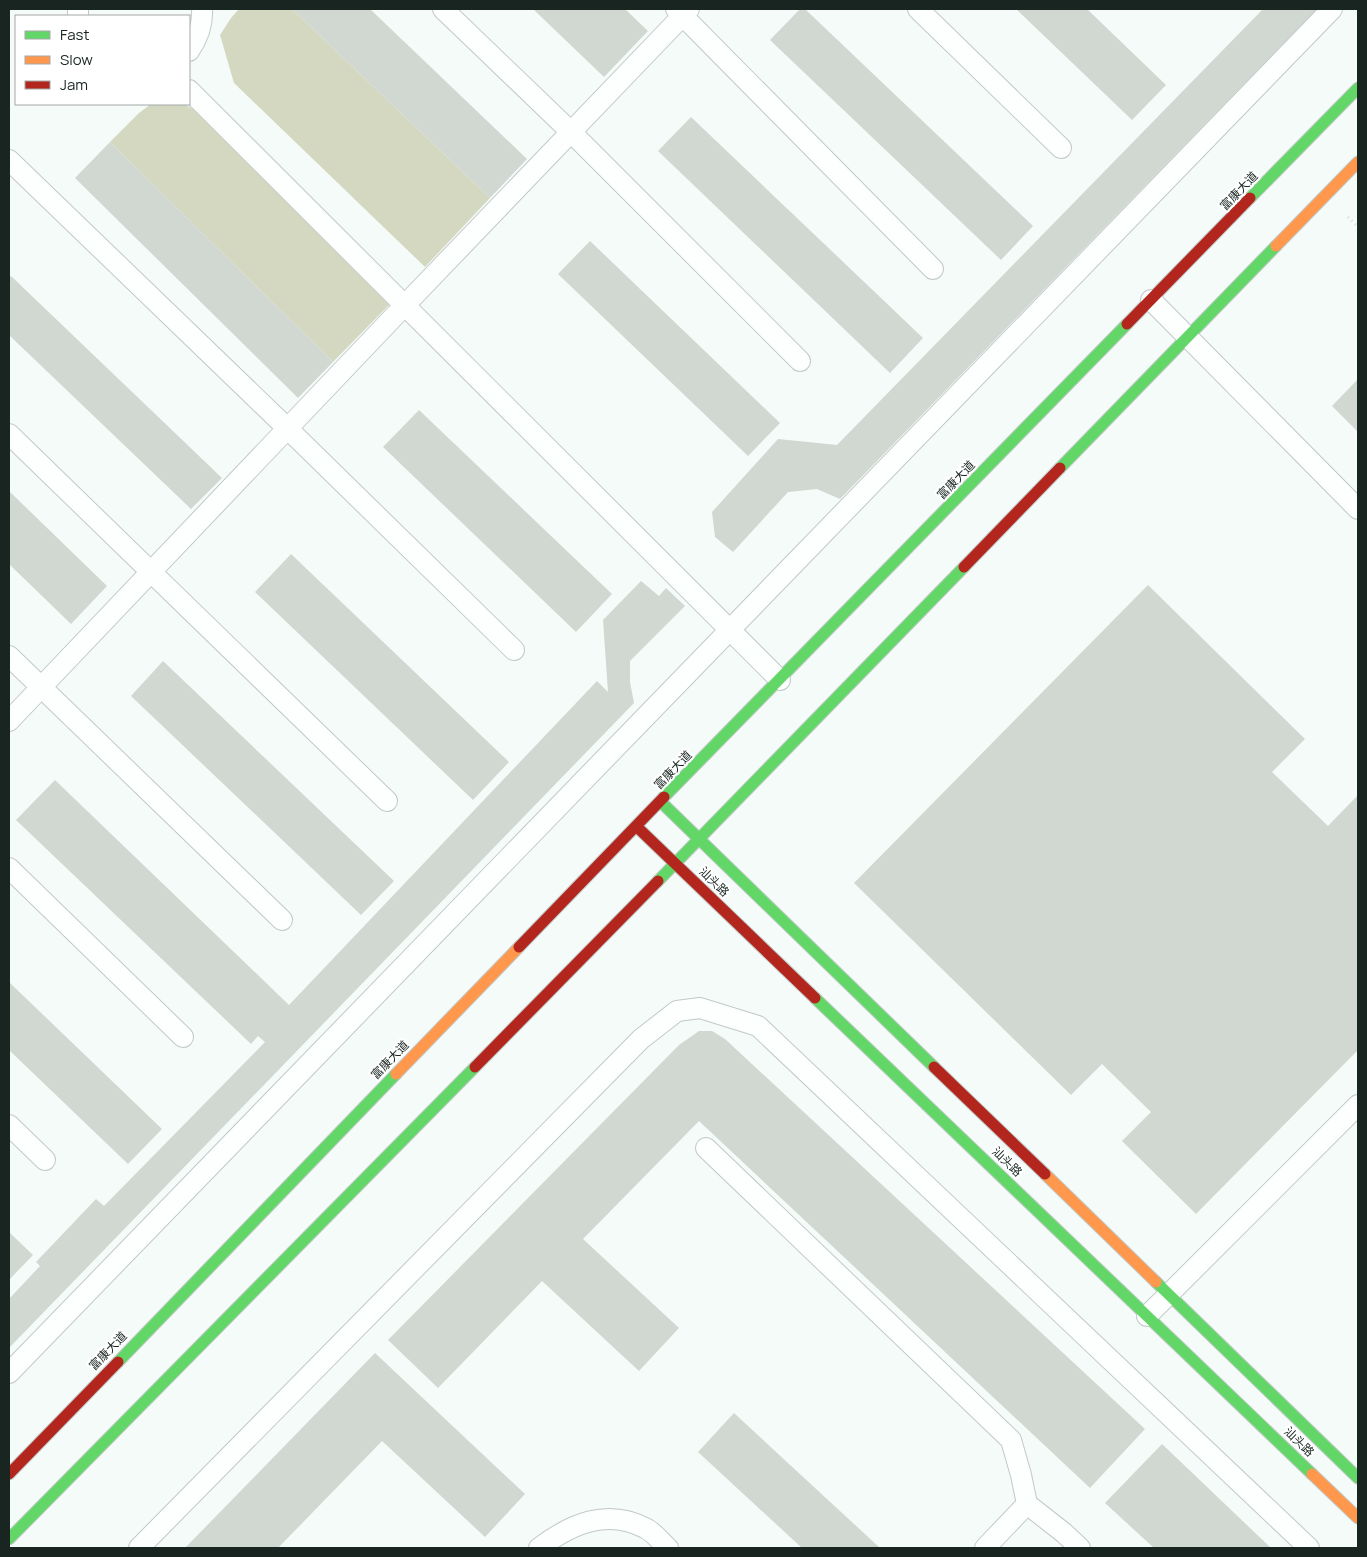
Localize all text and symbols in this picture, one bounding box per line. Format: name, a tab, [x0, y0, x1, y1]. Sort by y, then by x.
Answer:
legend	[15, 15, 190, 105]
text: Fast	[60, 24, 89, 45]
text: Slow	[60, 49, 93, 70]
text: Jam	[60, 74, 88, 95]
street label: 富康大道	[1216, 167, 1261, 214]
street label: 富康大道	[933, 456, 978, 503]
street label: 富康大道	[650, 746, 695, 793]
street label: 汕头路	[695, 863, 733, 900]
street label: 富康大道	[367, 1036, 412, 1083]
street label: 汕头路	[988, 1143, 1026, 1180]
street label: 富康大道	[85, 1327, 130, 1374]
street label: 汕头路	[1280, 1423, 1318, 1460]

